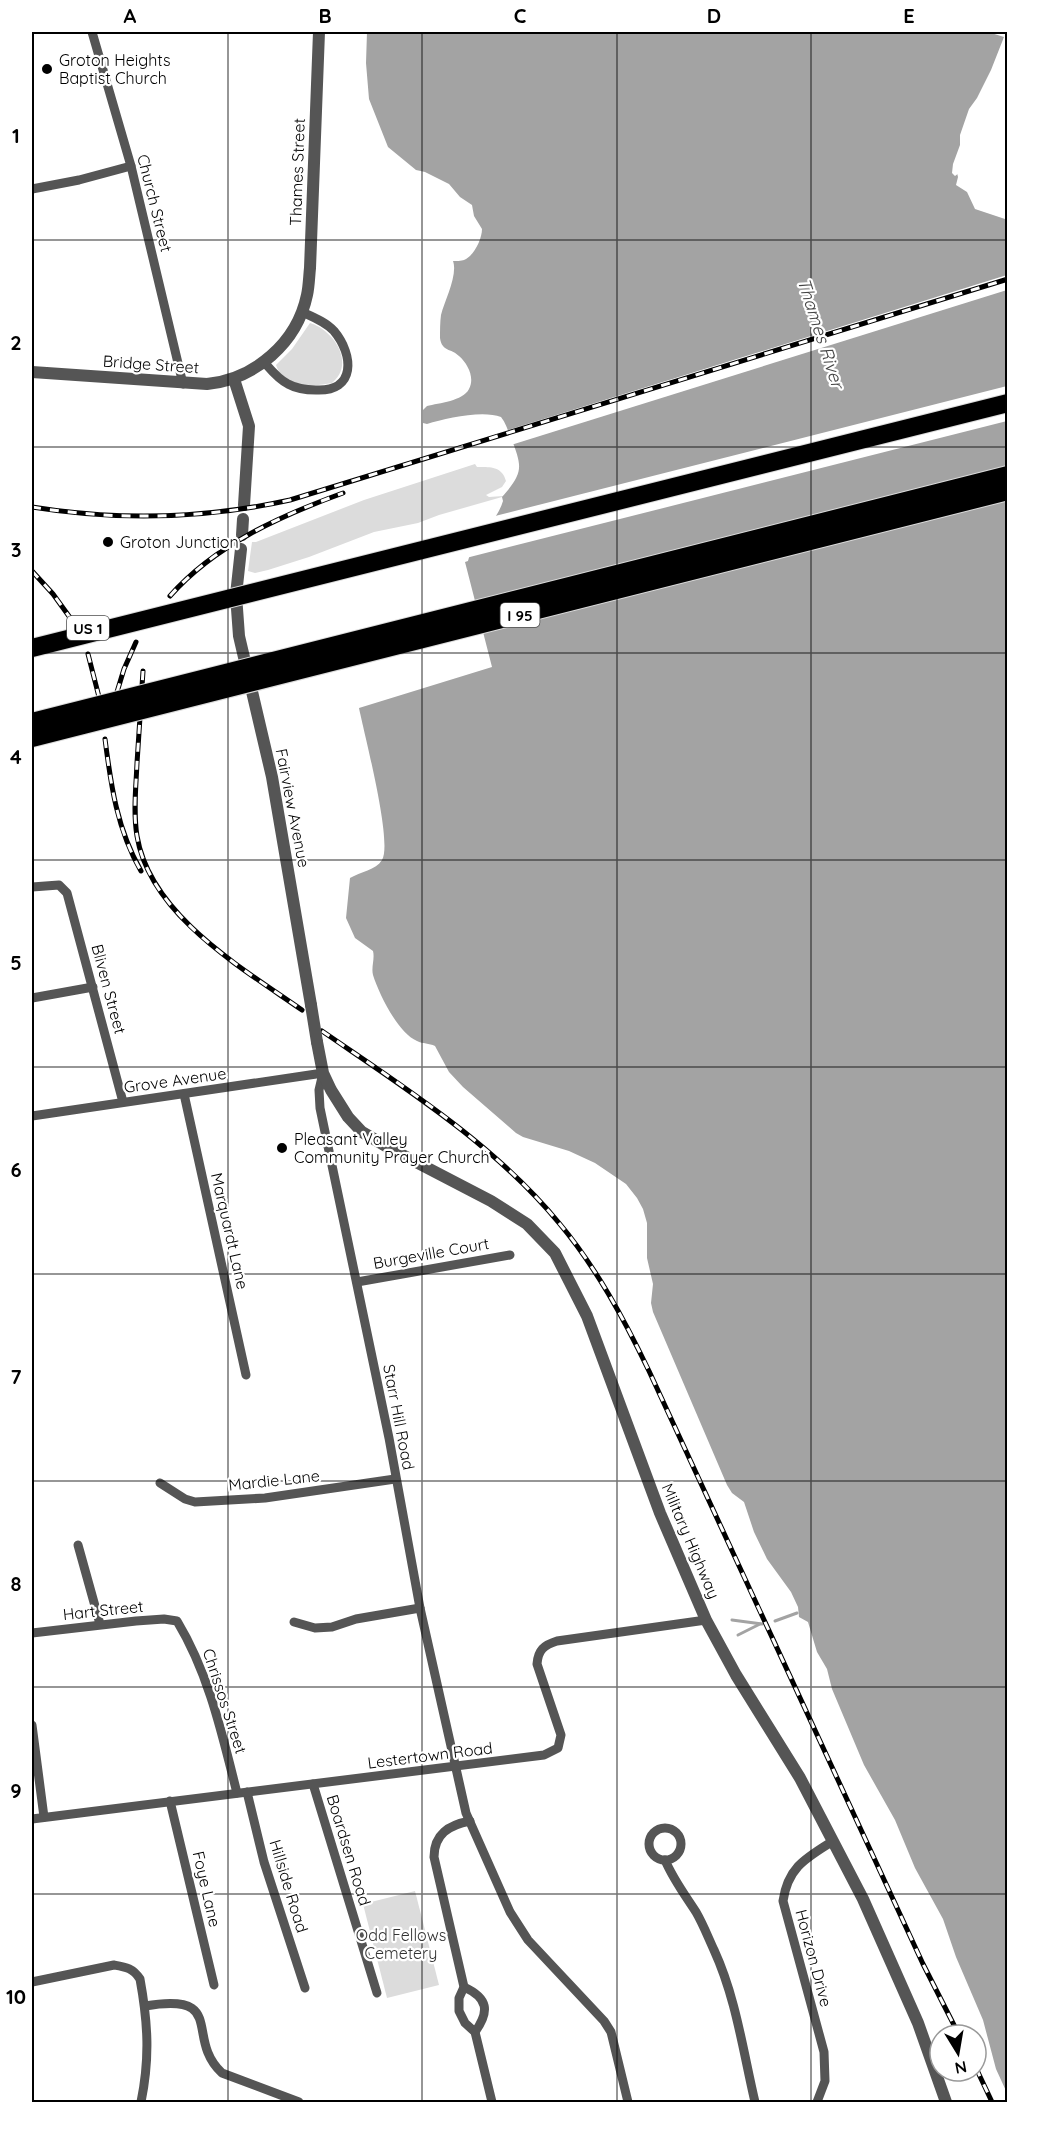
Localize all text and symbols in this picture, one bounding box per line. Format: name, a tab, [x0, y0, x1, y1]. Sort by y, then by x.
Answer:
text: A	[124, 3, 137, 28]
text: B	[318, 3, 332, 28]
text: C	[514, 3, 527, 28]
text: D	[707, 3, 721, 28]
text: E	[903, 3, 915, 28]
place label: Groton Heights Baptist Church	[59, 50, 171, 88]
marker: Groton Heights Baptist Church	[40, 62, 54, 76]
street label: Thames Street	[285, 118, 309, 226]
text: 1	[12, 123, 20, 148]
street label: Church Street	[133, 152, 177, 254]
water label: Thames River	[792, 275, 850, 393]
text: 2	[10, 330, 22, 355]
street label: Bridge Street	[102, 351, 200, 377]
place label: Groton Junction	[120, 532, 239, 552]
marker: Groton Junction	[101, 535, 115, 549]
text: 3	[11, 537, 21, 562]
road number: I 95	[500, 603, 540, 627]
road number: US 1	[67, 616, 109, 640]
text: 4	[10, 744, 22, 769]
street label: Fairview Avenue	[272, 747, 314, 869]
street label: Bliven Street	[87, 942, 131, 1036]
text: 5	[10, 950, 22, 975]
street label: Grove Avenue	[123, 1063, 227, 1097]
place label: Pleasant Valley Community Prayer Church	[294, 1129, 490, 1167]
marker: Pleasant Valley Community Prayer Church	[275, 1141, 289, 1155]
text: 6	[10, 1157, 22, 1182]
street label: Marquardt Lane	[207, 1171, 253, 1291]
street label: Burgeville Court	[371, 1233, 491, 1273]
street label: Starr Hill Road	[379, 1362, 419, 1472]
text: 7	[11, 1364, 22, 1389]
street label: Mardie Lane	[227, 1465, 321, 1495]
street label: Military Highway	[658, 1480, 724, 1602]
text: 8	[11, 1571, 22, 1596]
street label: Hart Street	[62, 1596, 144, 1624]
street label: Chrissos Street	[199, 1646, 251, 1756]
street label: Lestertown Road	[366, 1737, 494, 1773]
text: 9	[10, 1778, 22, 1803]
street label: Boardsen Road	[323, 1792, 375, 1908]
street label: Hillside Road	[265, 1837, 313, 1935]
street label: Foye Lane	[189, 1849, 225, 1929]
street label: Horizon Drive	[791, 1907, 837, 2009]
park label: Odd Fellows Cemetery	[356, 1925, 446, 1963]
text: 10	[6, 1984, 26, 2009]
north arrow	[928, 2023, 988, 2083]
text: N	[953, 2057, 969, 2079]

